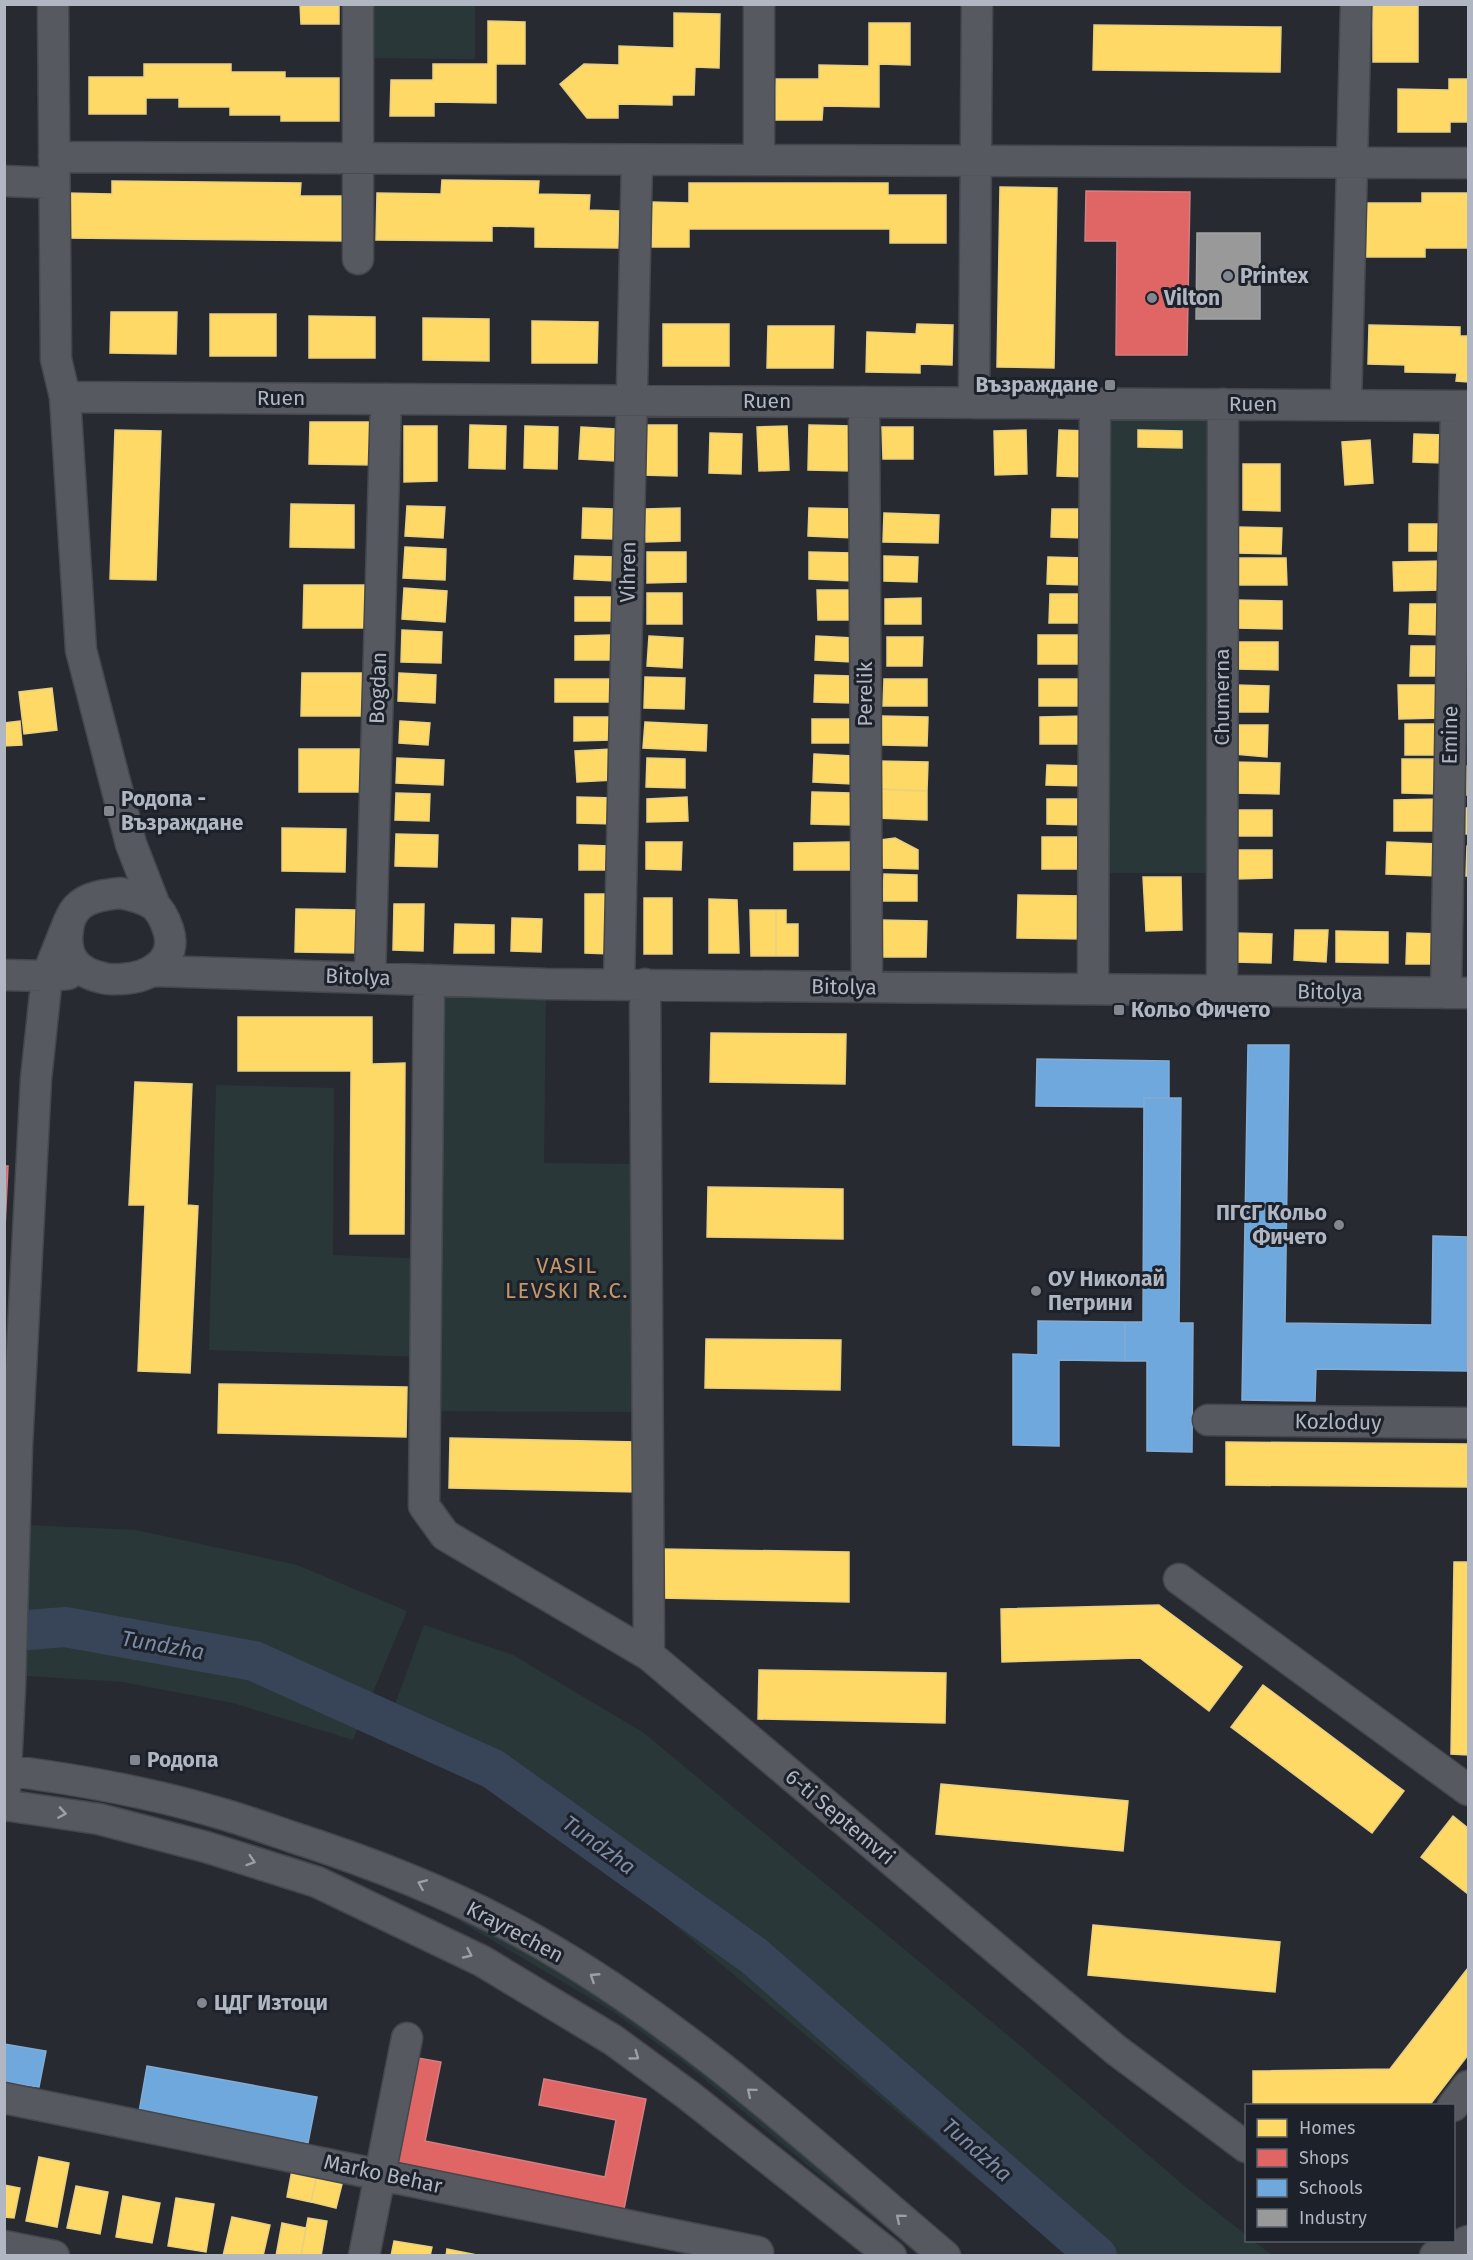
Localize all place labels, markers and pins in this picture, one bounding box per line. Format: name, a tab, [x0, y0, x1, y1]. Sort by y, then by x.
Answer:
place label: Printex	[1240, 263, 1309, 289]
marker: Printex	[1221, 269, 1235, 283]
place label: Vilton	[1163, 285, 1220, 311]
marker: Vilton	[1145, 291, 1159, 305]
place label: Възраждане	[976, 372, 1098, 398]
marker: Възраждане	[1103, 378, 1117, 392]
place label: Родопа - Възраждане	[121, 786, 244, 836]
marker: Родопа - Възраждане	[102, 804, 116, 818]
place label: Кольо Фичето	[1131, 997, 1271, 1023]
marker: Кольо Фичето	[1112, 1003, 1126, 1017]
place label: ПГСГ Кольо Фичето	[1216, 1200, 1327, 1250]
marker: ПГСГ Кольо Фичето	[1332, 1218, 1346, 1232]
place label: ОУ Николай Петрини	[1048, 1266, 1165, 1316]
marker: ОУ Николай Петрини	[1029, 1284, 1043, 1298]
place label: Родопа	[147, 1747, 219, 1773]
marker: Родопа	[128, 1753, 142, 1767]
place label: ЦДГ Изтоци	[214, 1990, 328, 2016]
marker: ЦДГ Изтоци	[195, 1996, 209, 2010]

